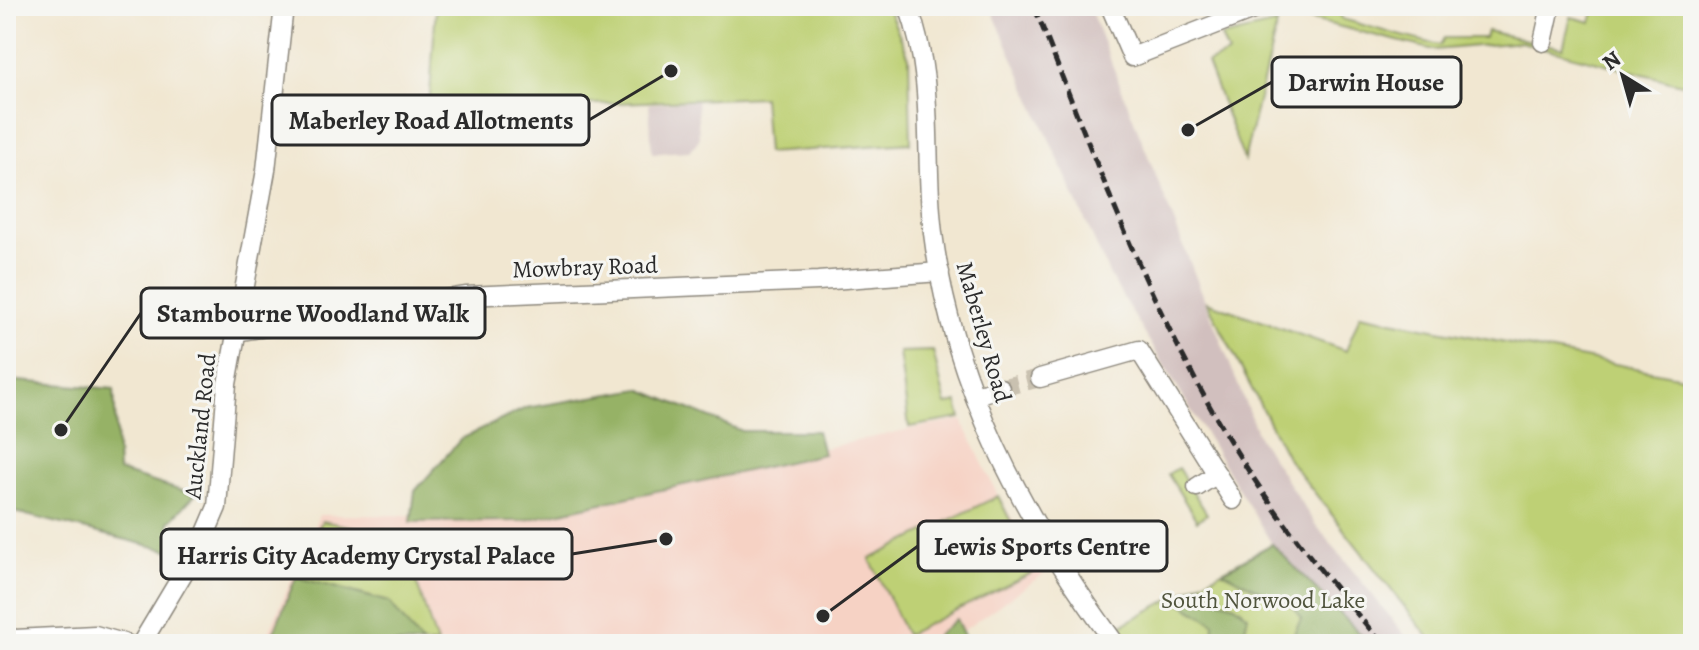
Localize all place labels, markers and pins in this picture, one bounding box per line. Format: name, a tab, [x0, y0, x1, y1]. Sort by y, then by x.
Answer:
callout: Darwin House	[1272, 57, 1461, 107]
callout: Maberley Road Allotments	[272, 95, 589, 145]
callout: Stambourne Woodland Walk	[141, 288, 485, 338]
callout: Lewis Sports Centre	[918, 521, 1167, 571]
callout: Harris City Academy Crystal Palace	[161, 529, 572, 579]

